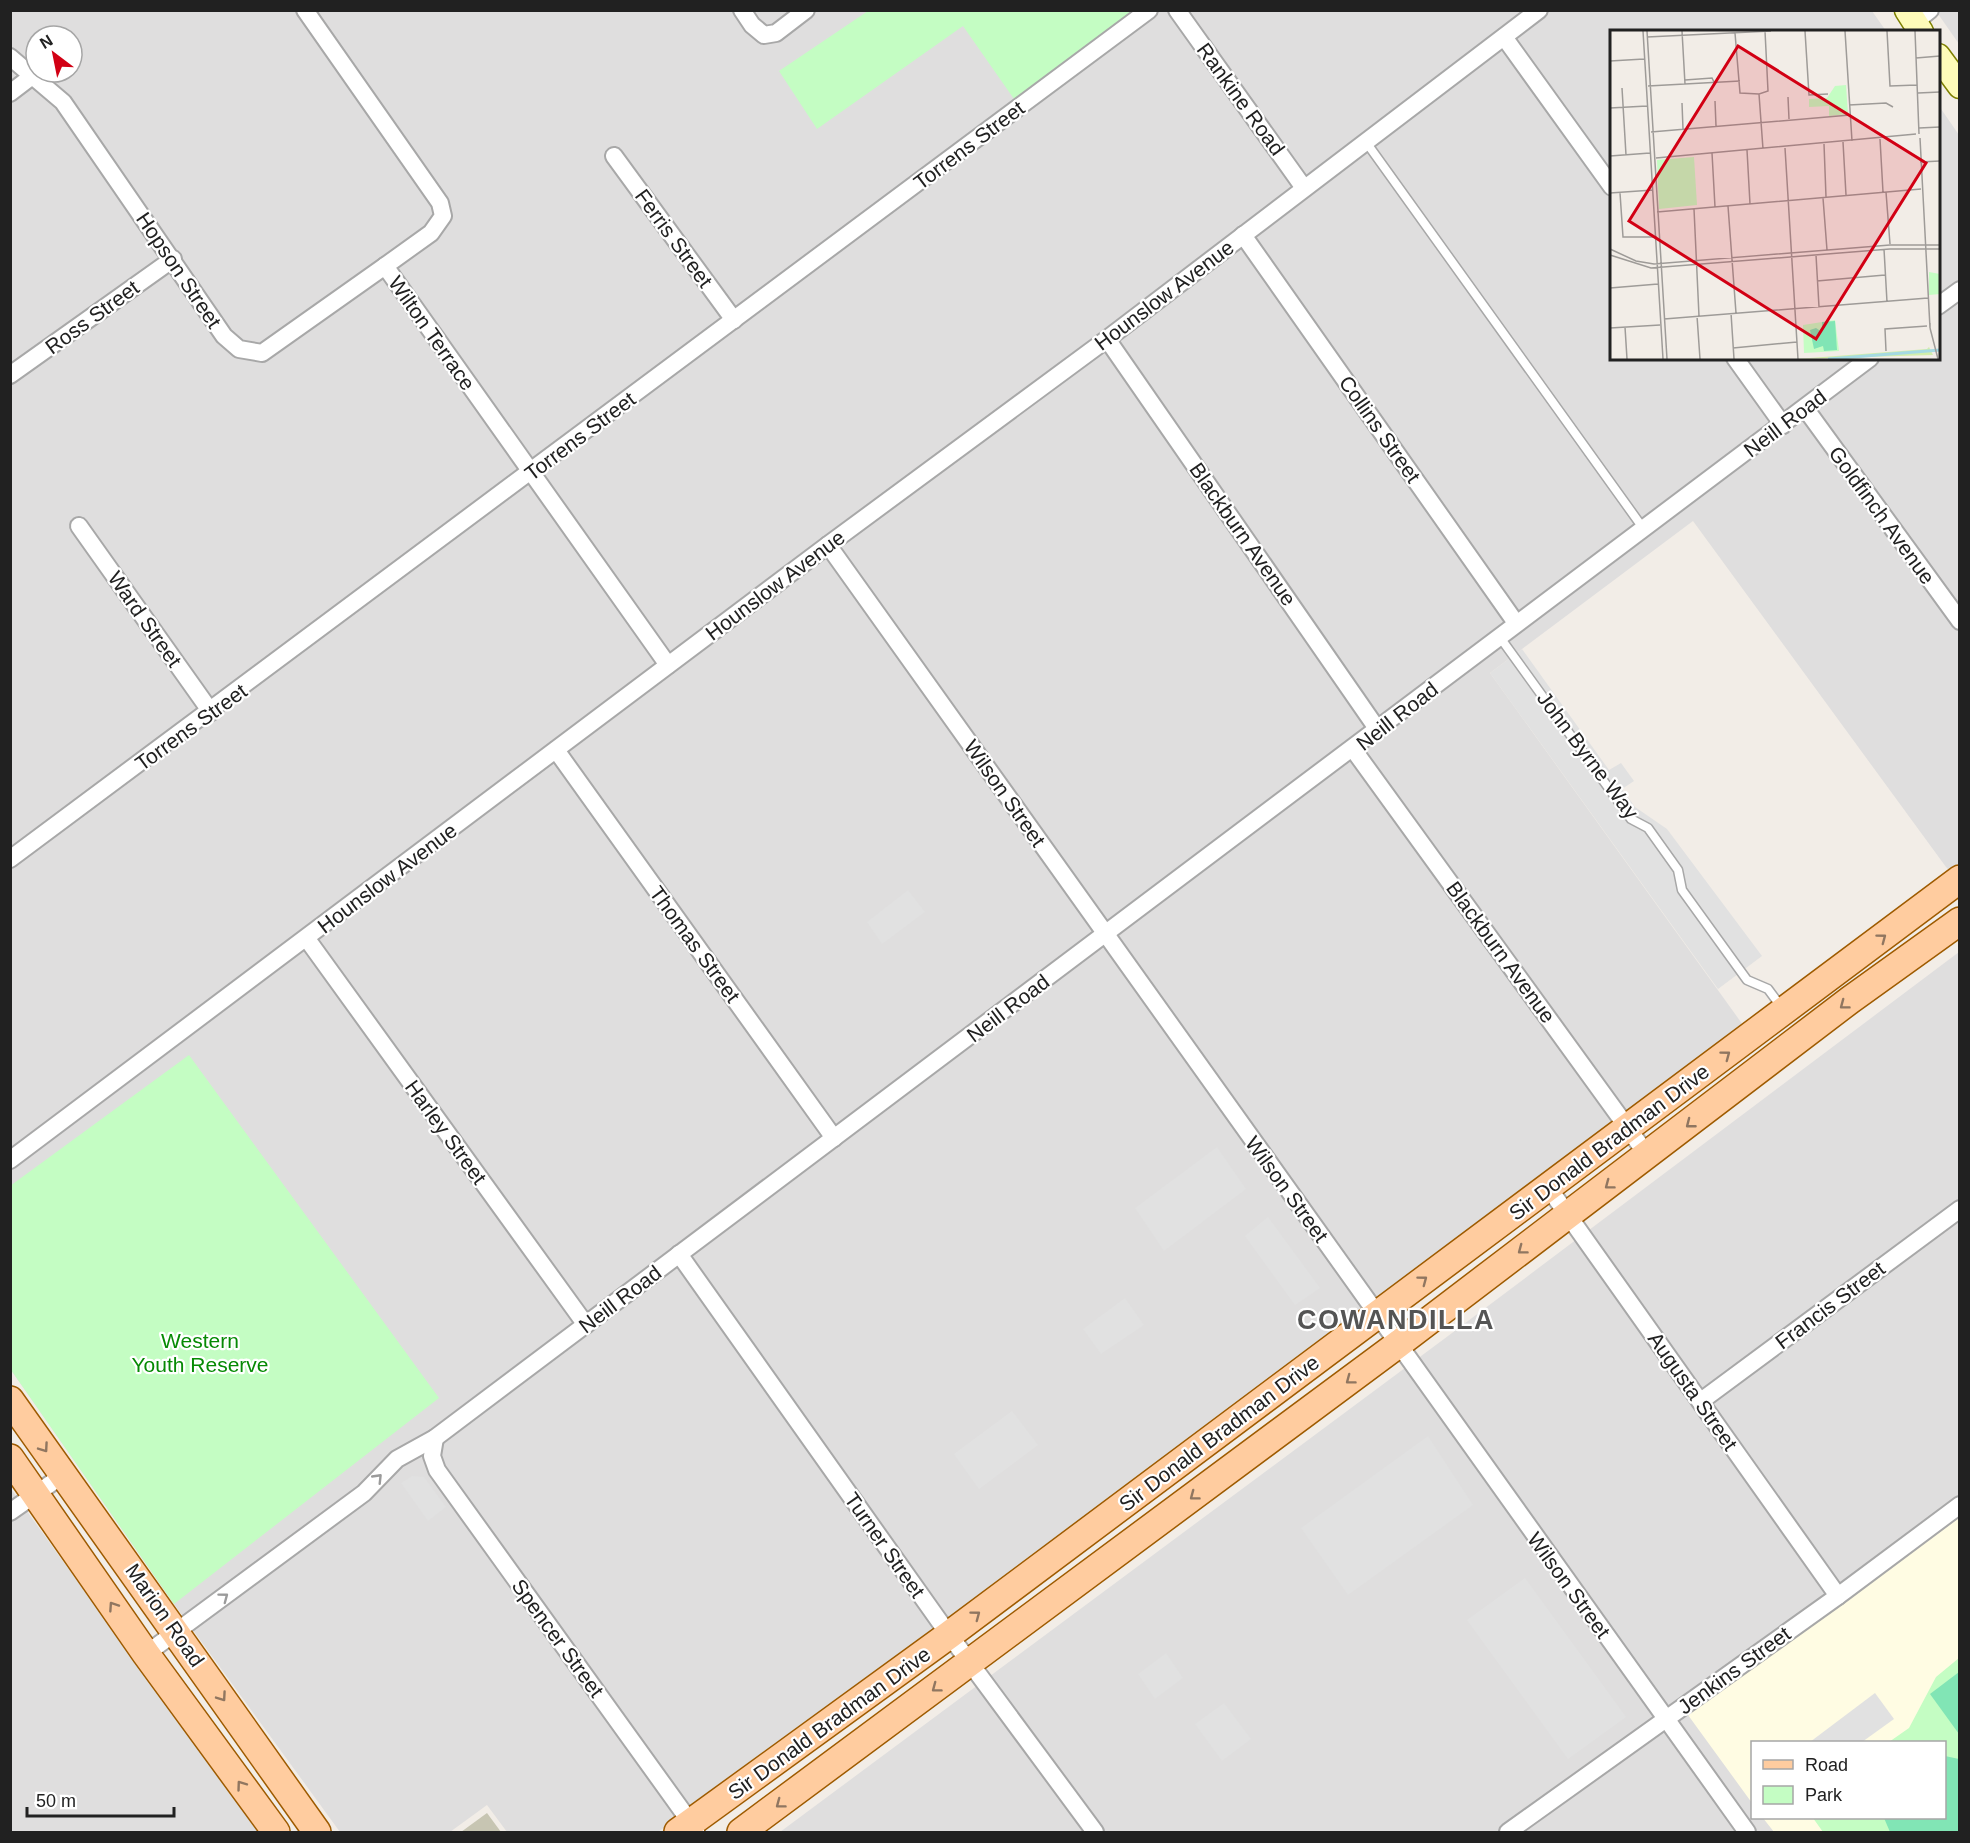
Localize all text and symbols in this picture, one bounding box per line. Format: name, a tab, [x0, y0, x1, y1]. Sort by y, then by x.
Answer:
north arrow	[24, 24, 84, 84]
inset map	[1610, 30, 1940, 360]
text: N	[37, 31, 56, 52]
street label: Rankine Road	[1193, 38, 1289, 160]
street label: Torrens Street	[909, 96, 1029, 194]
street label: Ferris Street	[631, 185, 717, 292]
street label: Hopson Street	[132, 208, 226, 332]
street label: Hounslow Avenue	[1090, 235, 1238, 355]
street label: Wilton Terrace	[384, 272, 480, 394]
street label: Ross Street	[41, 275, 143, 359]
street label: Collins Street	[1335, 371, 1425, 487]
street label: Neill Road	[1739, 385, 1831, 461]
street label: Torrens Street	[520, 387, 640, 485]
street label: Goldfinch Avenue	[1824, 442, 1940, 588]
street label: Blackburn Avenue	[1185, 458, 1301, 610]
street label: Hounslow Avenue	[701, 525, 849, 645]
street label: Ward Street	[104, 567, 186, 671]
street label: Neill Road	[1352, 677, 1442, 755]
street label: Torrens Street	[131, 679, 251, 775]
street label: John Byrne Way	[1533, 687, 1644, 824]
street label: Wilson Street	[960, 735, 1050, 851]
street label: Hounslow Avenue	[313, 818, 461, 938]
street label: Blackburn Avenue	[1442, 877, 1560, 1027]
street label: Thomas Street	[645, 882, 745, 1007]
one-way arrow	[1875, 934, 1886, 945]
street label: Neill Road	[962, 970, 1054, 1046]
one-way arrow	[1840, 997, 1851, 1008]
one-way arrow	[1720, 1051, 1731, 1062]
street label: Sir Donald Bradman Drive	[1505, 1059, 1713, 1225]
street label: Harley Street	[401, 1076, 491, 1188]
one-way arrow	[1686, 1116, 1697, 1127]
street label: Wilson Street	[1241, 1132, 1333, 1246]
one-way arrow	[1604, 1178, 1615, 1189]
one-way arrow	[1518, 1243, 1529, 1254]
street label: Francis Street	[1771, 1256, 1889, 1354]
street label: Neill Road	[574, 1261, 666, 1337]
one-way arrow	[1417, 1276, 1428, 1287]
district label: COWANDILLA	[1297, 1305, 1495, 1335]
street label: Augusta Street	[1644, 1328, 1742, 1455]
park label: Western Youth Reserve	[132, 1329, 268, 1376]
street label: Sir Donald Bradman Drive	[1115, 1350, 1323, 1516]
one-way arrow	[1346, 1373, 1357, 1384]
one-way arrow	[37, 1441, 48, 1452]
one-way arrow	[371, 1475, 382, 1485]
street label: Turner Street	[840, 1488, 930, 1602]
one-way arrow	[1189, 1489, 1200, 1500]
street label: Wilson Street	[1523, 1528, 1615, 1642]
street label: Marion Road	[121, 1559, 209, 1671]
street label: Spencer Street	[508, 1575, 609, 1702]
one-way arrow	[217, 1593, 228, 1604]
one-way arrow	[109, 1602, 120, 1613]
one-way arrow	[969, 1612, 980, 1623]
street label: Jenkins Street	[1673, 1621, 1795, 1718]
street label: Sir Donald Bradman Drive	[724, 1642, 934, 1804]
one-way arrow	[932, 1681, 943, 1692]
one-way arrow	[215, 1690, 226, 1701]
legend	[1751, 1741, 1946, 1819]
text: Road	[1805, 1755, 1848, 1775]
scale bar	[27, 1780, 174, 1818]
one-way arrow	[237, 1781, 248, 1792]
text: Park	[1805, 1785, 1843, 1805]
text: 50 m	[36, 1791, 76, 1811]
one-way arrow	[775, 1797, 786, 1808]

